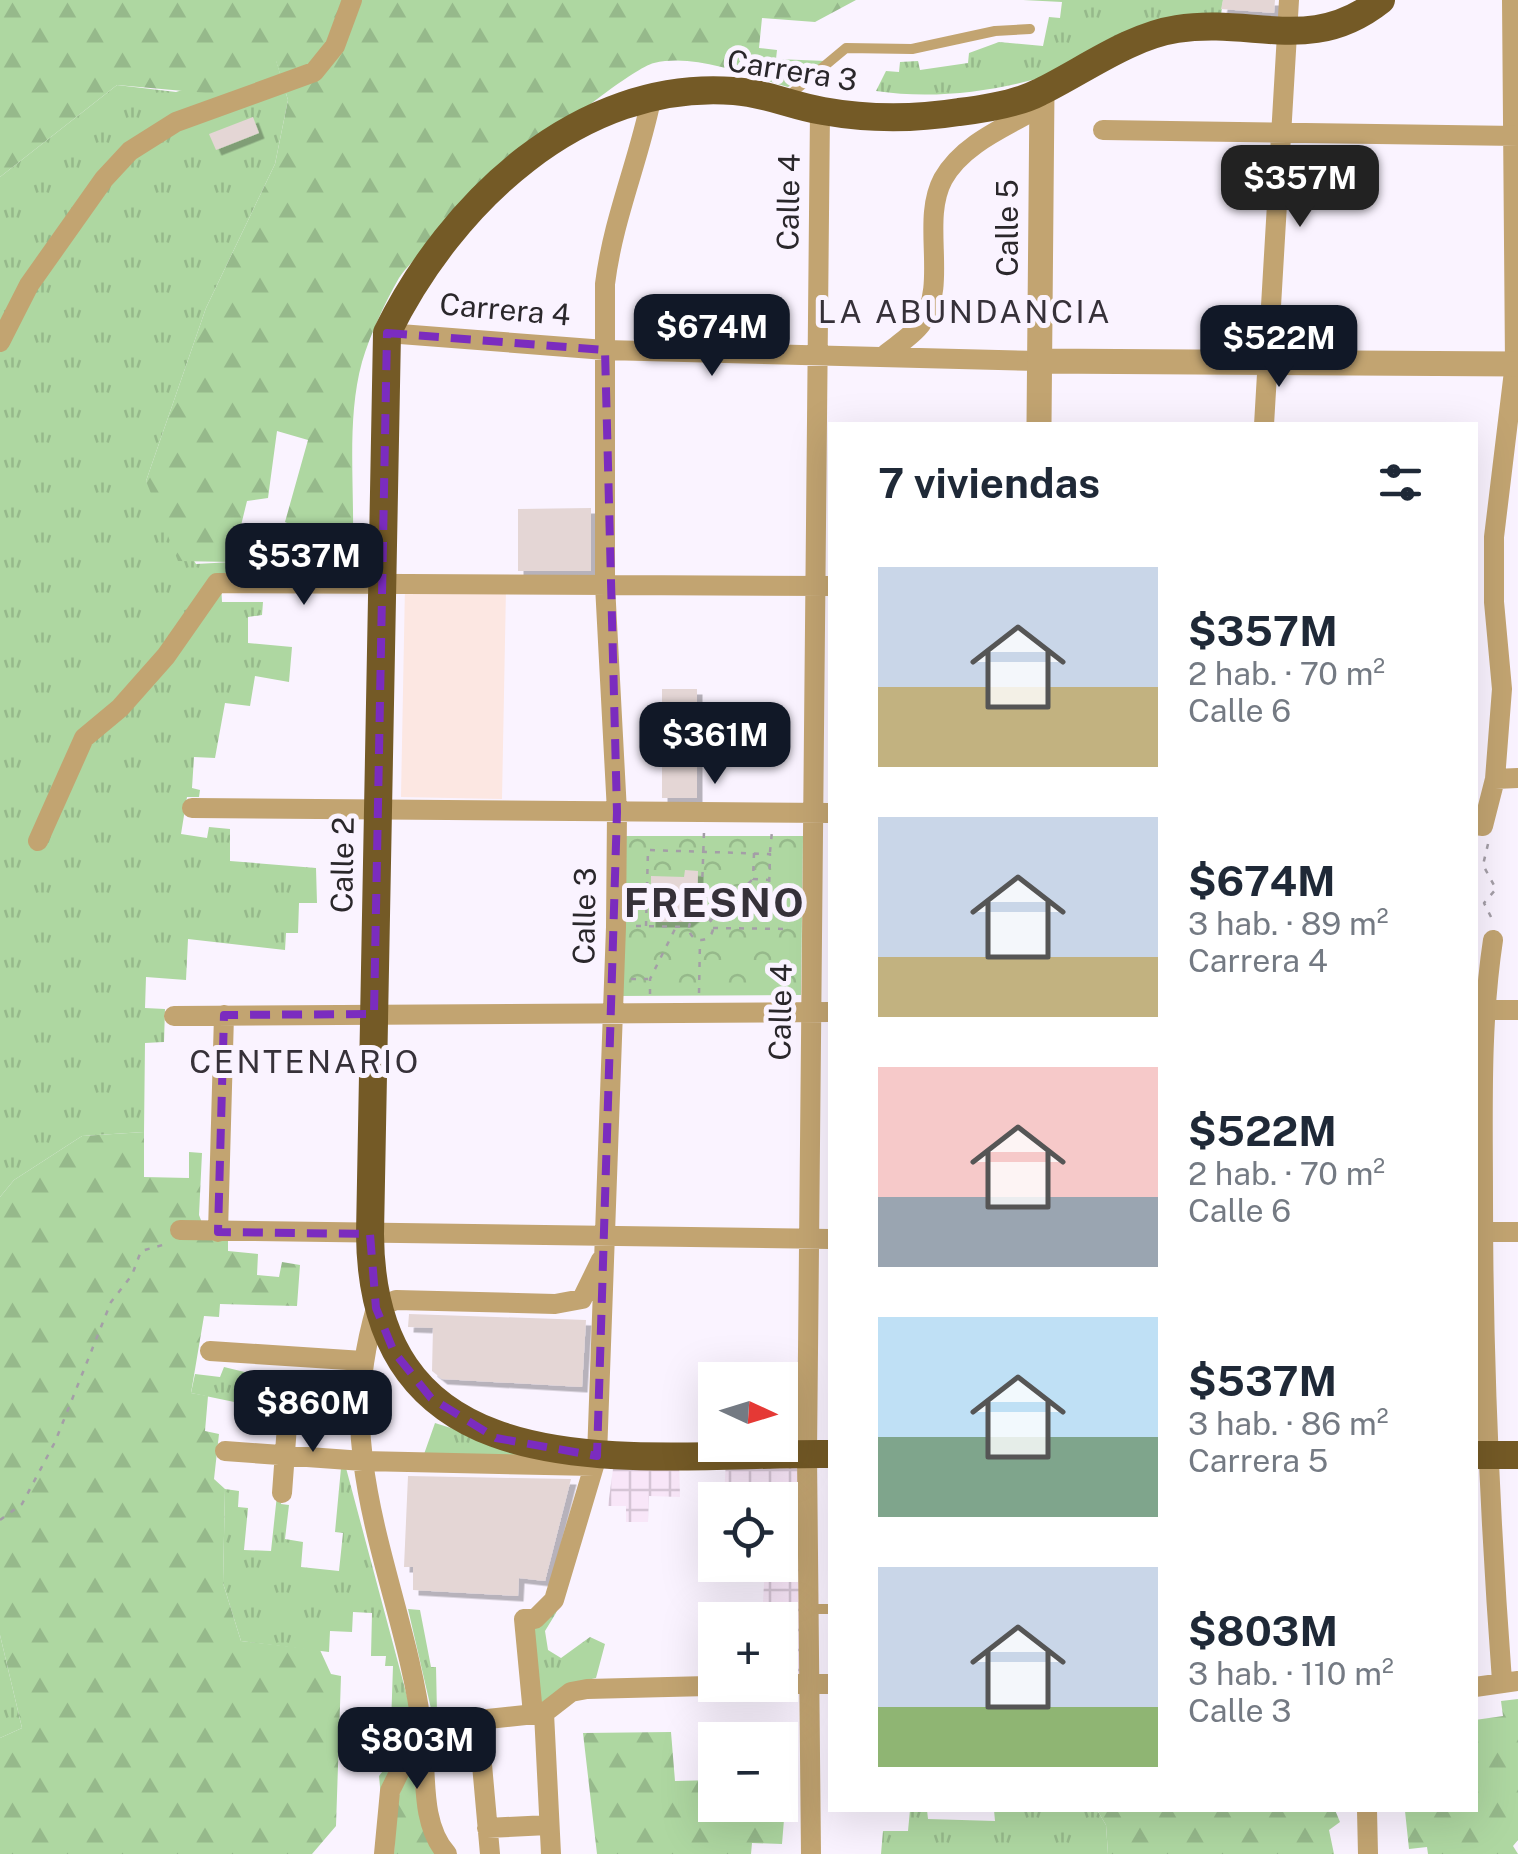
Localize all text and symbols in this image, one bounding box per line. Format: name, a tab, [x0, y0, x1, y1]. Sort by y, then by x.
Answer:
street label: Carrera 3	[725, 42, 860, 98]
pin: $357M	[1230, 145, 1370, 230]
street label: Calle 4	[769, 153, 807, 251]
text: $357M	[1243, 159, 1357, 196]
street label: Calle 5	[989, 179, 1025, 277]
street label: Carrera 4	[438, 285, 572, 333]
district label: LA ABUNDANCIA	[818, 293, 1112, 330]
pin: $674M	[642, 294, 782, 379]
pin: $522M	[1209, 305, 1349, 390]
text: $674M	[656, 308, 768, 345]
text: $522M	[1222, 319, 1336, 356]
icon: filters	[1373, 455, 1428, 510]
text: 7 viviendas	[878, 458, 1100, 507]
pin: $537M	[234, 523, 374, 608]
text: $537M	[247, 537, 361, 574]
text: $357M	[1188, 606, 1338, 655]
icon: home	[958, 607, 1078, 727]
text: 2 hab. · 70 m²	[1188, 655, 1385, 692]
text: Calle 6	[1188, 692, 1291, 729]
pin: $361M	[645, 702, 785, 787]
text: $361M	[661, 716, 769, 753]
street label: Calle 2	[323, 817, 361, 913]
text: $674M	[1188, 856, 1335, 905]
icon: home	[958, 857, 1078, 977]
street label: Calle 3	[565, 867, 603, 965]
district label: FRESNO	[624, 879, 806, 926]
text: 3 hab. · 89 m²	[1188, 905, 1388, 942]
text: Carrera 4	[1188, 942, 1328, 979]
street label: Calle 4	[761, 963, 799, 1061]
district label: CENTENARIO	[189, 1043, 421, 1080]
text: $522M	[1188, 1106, 1337, 1155]
icon: home	[958, 1107, 1078, 1227]
text: 2 hab. · 70 m²	[1188, 1155, 1385, 1192]
text: Calle 6	[1188, 1192, 1291, 1229]
text: $537M	[1188, 1356, 1337, 1405]
icon: home	[958, 1357, 1078, 1477]
north arrow	[698, 1362, 798, 1462]
map controls	[698, 1362, 798, 1822]
pin: $860M	[243, 1370, 383, 1455]
text: $860M	[256, 1384, 370, 1421]
text: 3 hab. · 86 m²	[1188, 1405, 1388, 1442]
text: Carrera 5	[1188, 1442, 1328, 1479]
button: locate	[698, 1482, 798, 1582]
button: +	[698, 1602, 798, 1702]
text: $803M	[1188, 1606, 1338, 1655]
icon: home	[958, 1607, 1078, 1727]
text: 3 hab. · 110 m²	[1188, 1655, 1394, 1692]
text: Calle 3	[1188, 1692, 1291, 1729]
pin: $803M	[347, 1707, 487, 1792]
text: $803M	[360, 1721, 474, 1758]
button: −	[698, 1722, 798, 1822]

